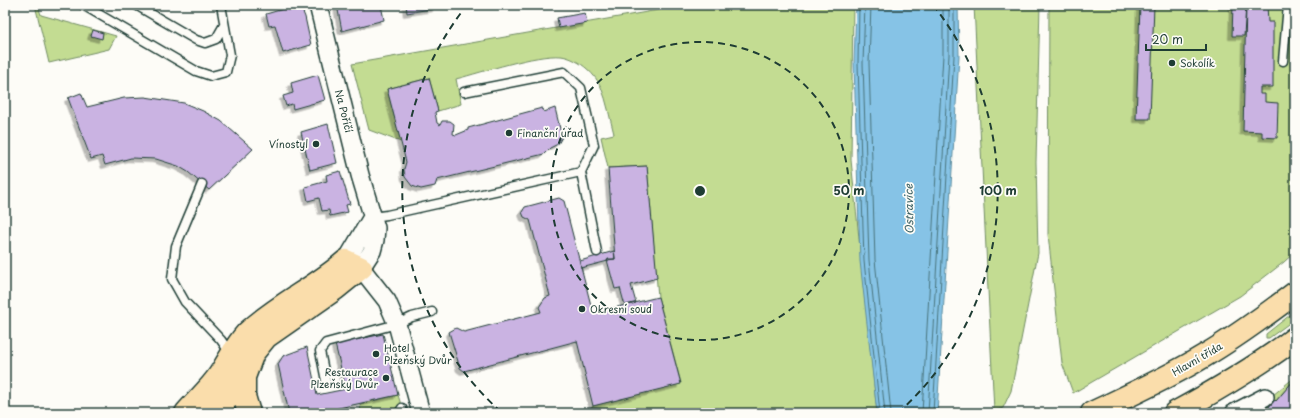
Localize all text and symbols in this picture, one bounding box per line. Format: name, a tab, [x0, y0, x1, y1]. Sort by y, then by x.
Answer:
scale bar	[1146, 26, 1206, 52]
text: 20 m	[1152, 30, 1183, 48]
place label: Sokolík	[1180, 55, 1216, 70]
marker: Sokolík	[1167, 58, 1177, 68]
street label: Na Poříčí	[332, 88, 357, 134]
place label: Finanční úřad	[517, 125, 583, 140]
marker: Finanční úřad	[504, 128, 514, 138]
place label: Vínostyl	[269, 136, 308, 151]
marker: Vínostyl	[311, 139, 321, 149]
text: 50 m	[833, 181, 865, 199]
text: 100 m	[979, 181, 1017, 199]
water label: Ostravice	[900, 183, 917, 234]
centre of rings	[693, 184, 707, 198]
place label: Okresní soud	[590, 301, 652, 316]
marker: Okresní soud	[577, 304, 587, 314]
street label: Hlavní třída	[1169, 338, 1225, 379]
place label: Hotel Plzeňský Dvůr	[384, 340, 452, 367]
marker: Hotel Plzeňský Dvůr	[371, 349, 381, 359]
place label: Restaurace Plzeňský Dvůr	[311, 364, 378, 391]
marker: Restaurace Plzeňský Dvůr	[381, 373, 391, 383]

